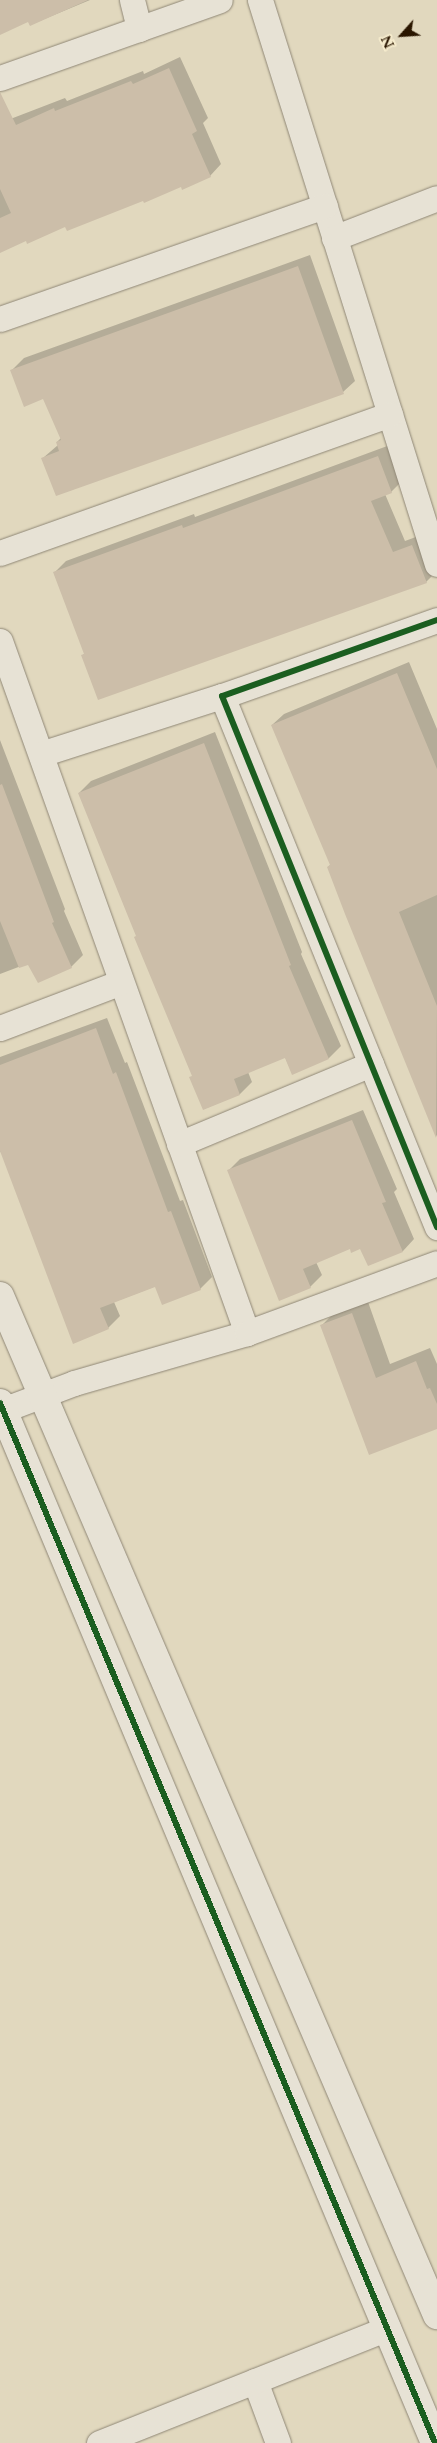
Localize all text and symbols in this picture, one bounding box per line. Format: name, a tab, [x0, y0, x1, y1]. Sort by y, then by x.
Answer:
north arrow	[377, 10, 427, 60]
text: N	[377, 32, 399, 51]

